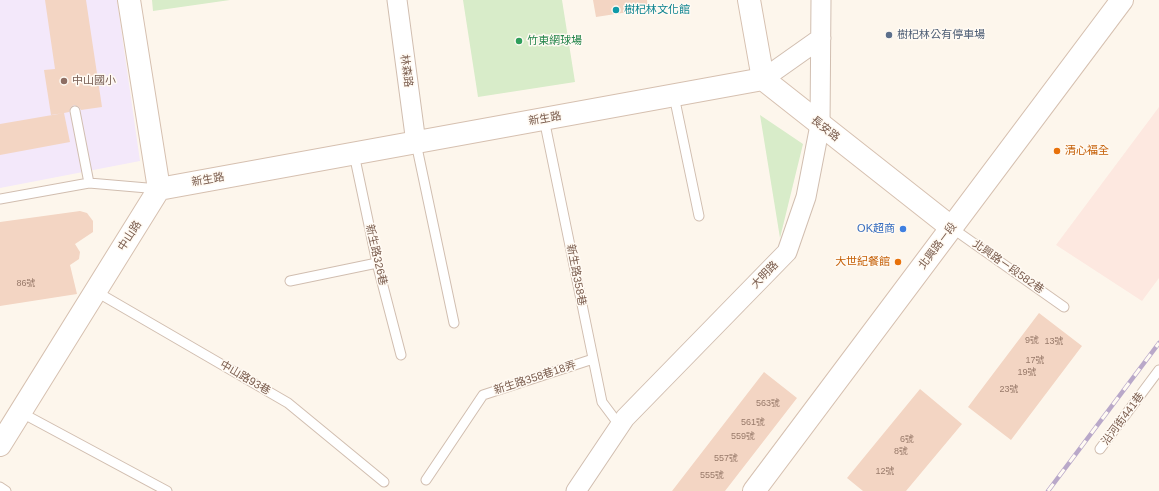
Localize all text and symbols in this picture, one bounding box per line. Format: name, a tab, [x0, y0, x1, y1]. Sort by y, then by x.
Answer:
place label: 樹杞林文化館	[624, 3, 690, 17]
marker: 樹杞林文化館	[611, 5, 621, 15]
place label: 樹杞林公有停車場	[897, 28, 985, 42]
marker: 樹杞林公有停車場	[884, 30, 894, 40]
place label: 竹東網球場	[527, 34, 582, 48]
marker: 竹東網球場	[514, 36, 524, 46]
street label: 林森路	[397, 54, 415, 88]
place label: 中山國小	[72, 74, 116, 88]
marker: 中山國小	[59, 76, 69, 86]
street label: 新生路	[528, 110, 562, 128]
street label: 長安路	[808, 114, 842, 144]
place label: 清心福全	[1065, 144, 1109, 158]
marker: 清心福全	[1052, 146, 1062, 156]
street label: 新生路	[191, 171, 225, 189]
street label: 中山路	[115, 219, 145, 253]
street label: 北興路ㄧ段	[916, 220, 960, 272]
place label: OK超商	[857, 222, 895, 236]
street label: 新生路326巷	[363, 223, 389, 287]
marker: OK超商	[898, 224, 908, 234]
street label: 北興路ㄧ段582巷	[970, 237, 1046, 297]
street label: 新生路358巷	[564, 243, 588, 307]
place label: 大世紀餐館	[835, 255, 890, 269]
marker: 大世紀餐館	[893, 257, 903, 267]
street label: 大明路	[749, 259, 781, 291]
house number: 86號	[16, 279, 36, 289]
house number: 9號	[1025, 336, 1039, 346]
house number: 13號	[1044, 337, 1064, 347]
house number: 17號	[1025, 356, 1045, 366]
street label: 中山路93巷	[217, 358, 273, 398]
street label: 新生路358巷18弄	[492, 358, 578, 398]
house number: 19號	[1017, 368, 1037, 378]
house number: 23號	[999, 385, 1019, 395]
street label: 沿河街441巷	[1099, 390, 1147, 448]
house number: 563號	[756, 399, 780, 409]
house number: 561號	[741, 418, 765, 428]
house number: 559號	[731, 432, 755, 442]
house number: 6號	[900, 435, 914, 445]
house number: 8號	[894, 447, 908, 457]
house number: 557號	[714, 454, 738, 464]
house number: 12號	[875, 467, 895, 477]
house number: 555號	[700, 471, 724, 481]

